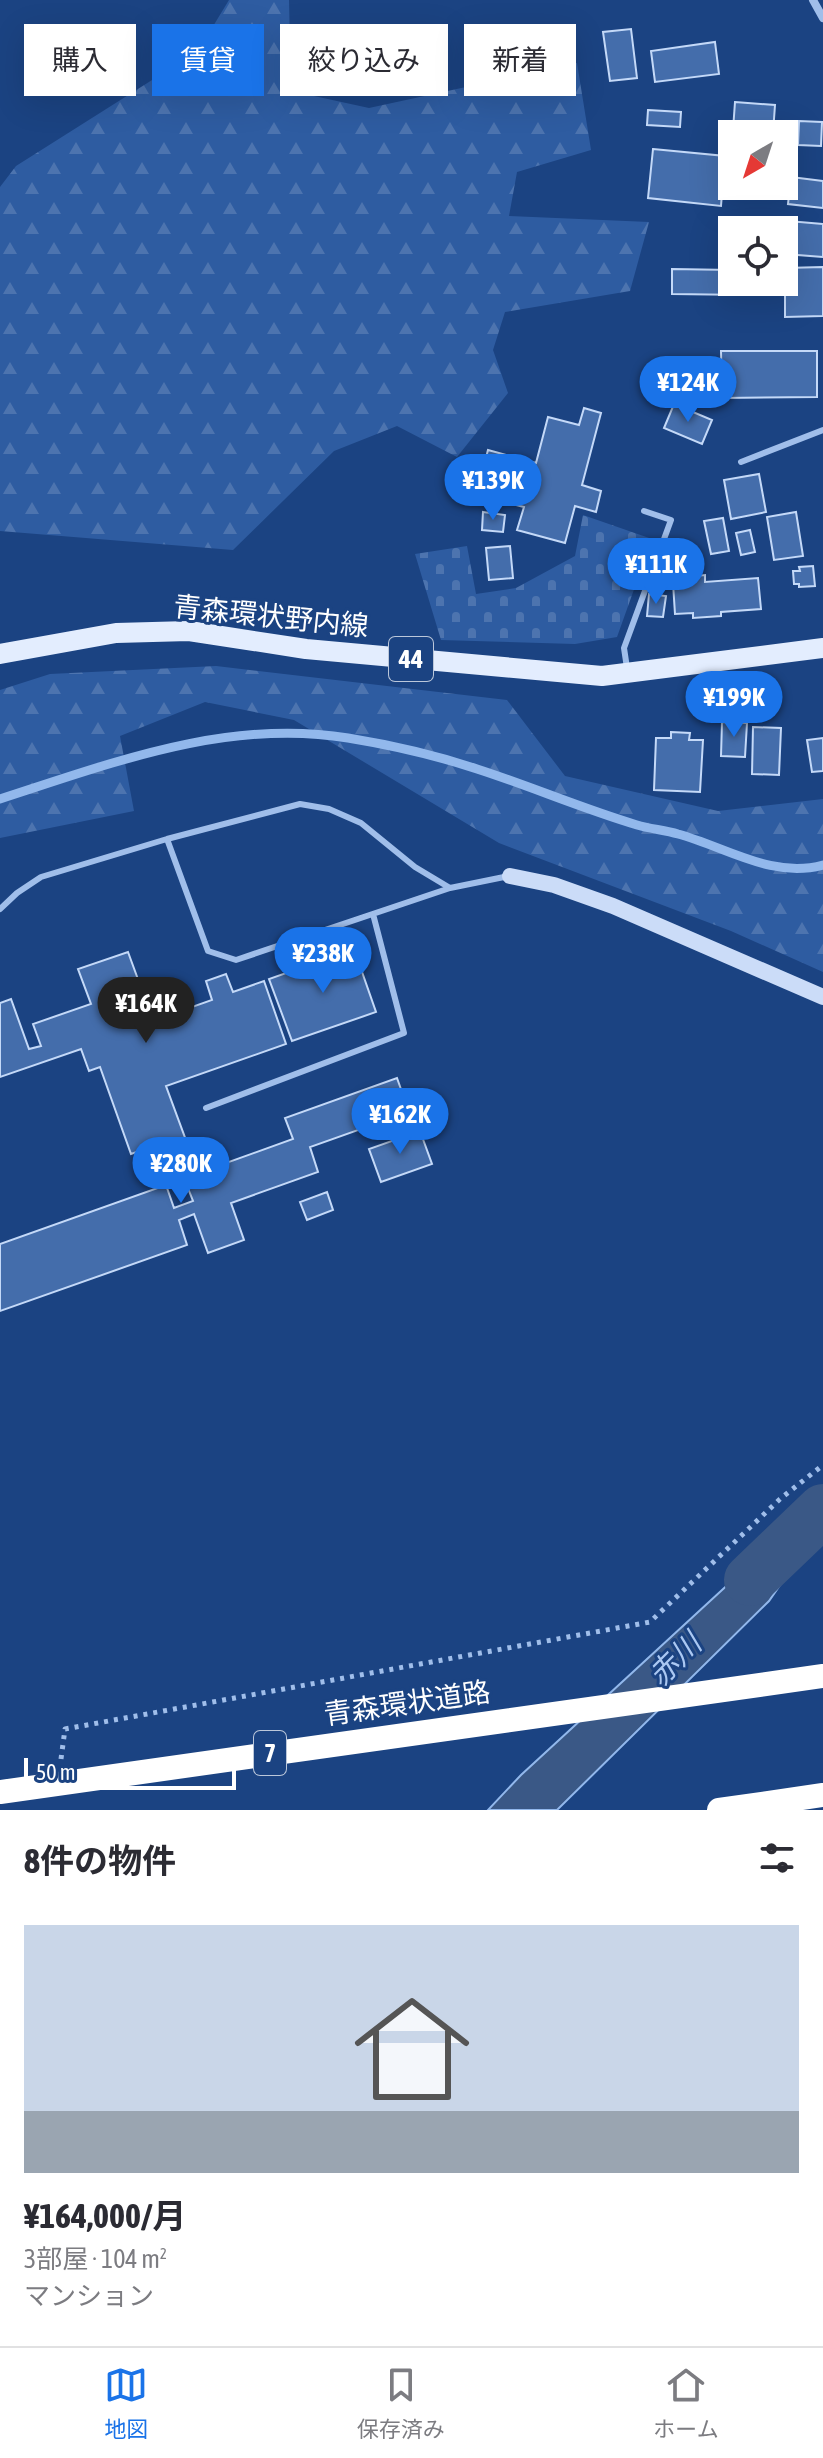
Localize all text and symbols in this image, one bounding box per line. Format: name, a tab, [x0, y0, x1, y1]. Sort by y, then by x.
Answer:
chip: 購入	[24, 24, 136, 96]
chip: 賃貸	[152, 24, 264, 96]
chip: 絞り込み	[280, 24, 448, 96]
chip: 新着	[464, 24, 576, 96]
north arrow	[718, 120, 798, 200]
map controls	[718, 120, 798, 296]
button: locate	[718, 216, 798, 296]
pin: ¥124K	[632, 356, 744, 424]
text: ¥124K	[658, 367, 718, 397]
pin: ¥139K	[437, 454, 549, 522]
text: ¥139K	[463, 465, 523, 495]
pin: ¥111K	[600, 538, 712, 606]
text: ¥111K	[626, 549, 686, 579]
street label: 青森環状野内線	[172, 590, 370, 642]
road number: 44	[389, 637, 433, 681]
pin: ¥199K	[678, 671, 790, 739]
text: ¥199K	[704, 682, 764, 712]
pin: ¥238K	[267, 927, 379, 995]
text: ¥238K	[293, 938, 353, 968]
pin: ¥164K	[90, 977, 202, 1045]
text: ¥164K	[116, 988, 176, 1018]
pin: ¥162K	[344, 1088, 456, 1156]
text: ¥162K	[370, 1099, 430, 1129]
pin: ¥280K	[125, 1137, 237, 1205]
text: ¥280K	[151, 1148, 211, 1178]
water label: 赤川	[641, 1624, 710, 1693]
street label: 青森環状道路	[322, 1675, 492, 1731]
road number: 7	[254, 1731, 286, 1775]
scale bar	[24, 1754, 236, 1790]
text: 50 m	[36, 1759, 76, 1785]
icon: filters	[755, 1836, 799, 1880]
text: 8件の物件	[24, 1841, 176, 1880]
icon: home	[340, 1977, 484, 2121]
text: ¥164,000/月	[24, 2196, 187, 2235]
text: 3部屋 · 104 m²	[24, 2244, 167, 2274]
text: マンション	[24, 2281, 154, 2311]
tab: 地図	[104, 2363, 148, 2443]
tab: 保存済み	[357, 2363, 445, 2443]
tab: ホーム	[653, 2363, 719, 2443]

